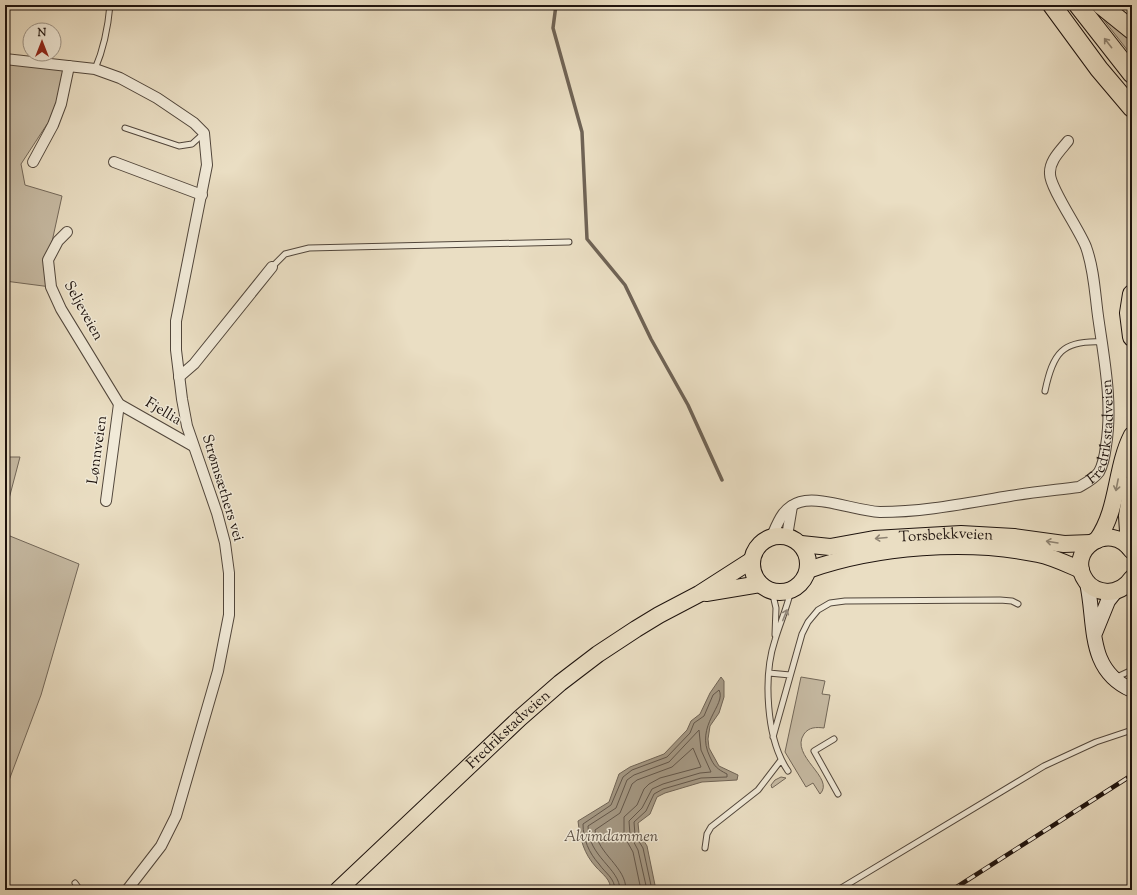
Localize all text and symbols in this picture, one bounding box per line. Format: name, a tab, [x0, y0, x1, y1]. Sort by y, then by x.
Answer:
north arrow	[22, 22, 62, 62]
text: N	[37, 25, 47, 41]
one-way arrow	[1103, 38, 1112, 49]
street label: Seljeveien	[58, 277, 108, 345]
street label: Fredrikstadveien	[1083, 378, 1119, 490]
street label: Fjellia	[141, 393, 185, 431]
street label: Lønnveien	[83, 414, 113, 486]
street label: Strømsæthers vei	[196, 432, 248, 544]
one-way arrow	[1112, 478, 1120, 491]
street label: Torsbekkveien	[898, 523, 994, 548]
one-way arrow	[875, 534, 888, 542]
one-way arrow	[1046, 538, 1059, 546]
one-way arrow	[781, 610, 789, 622]
street label: Fredrikstadveien	[462, 685, 555, 774]
water label: Alvimdammen	[564, 826, 659, 849]

